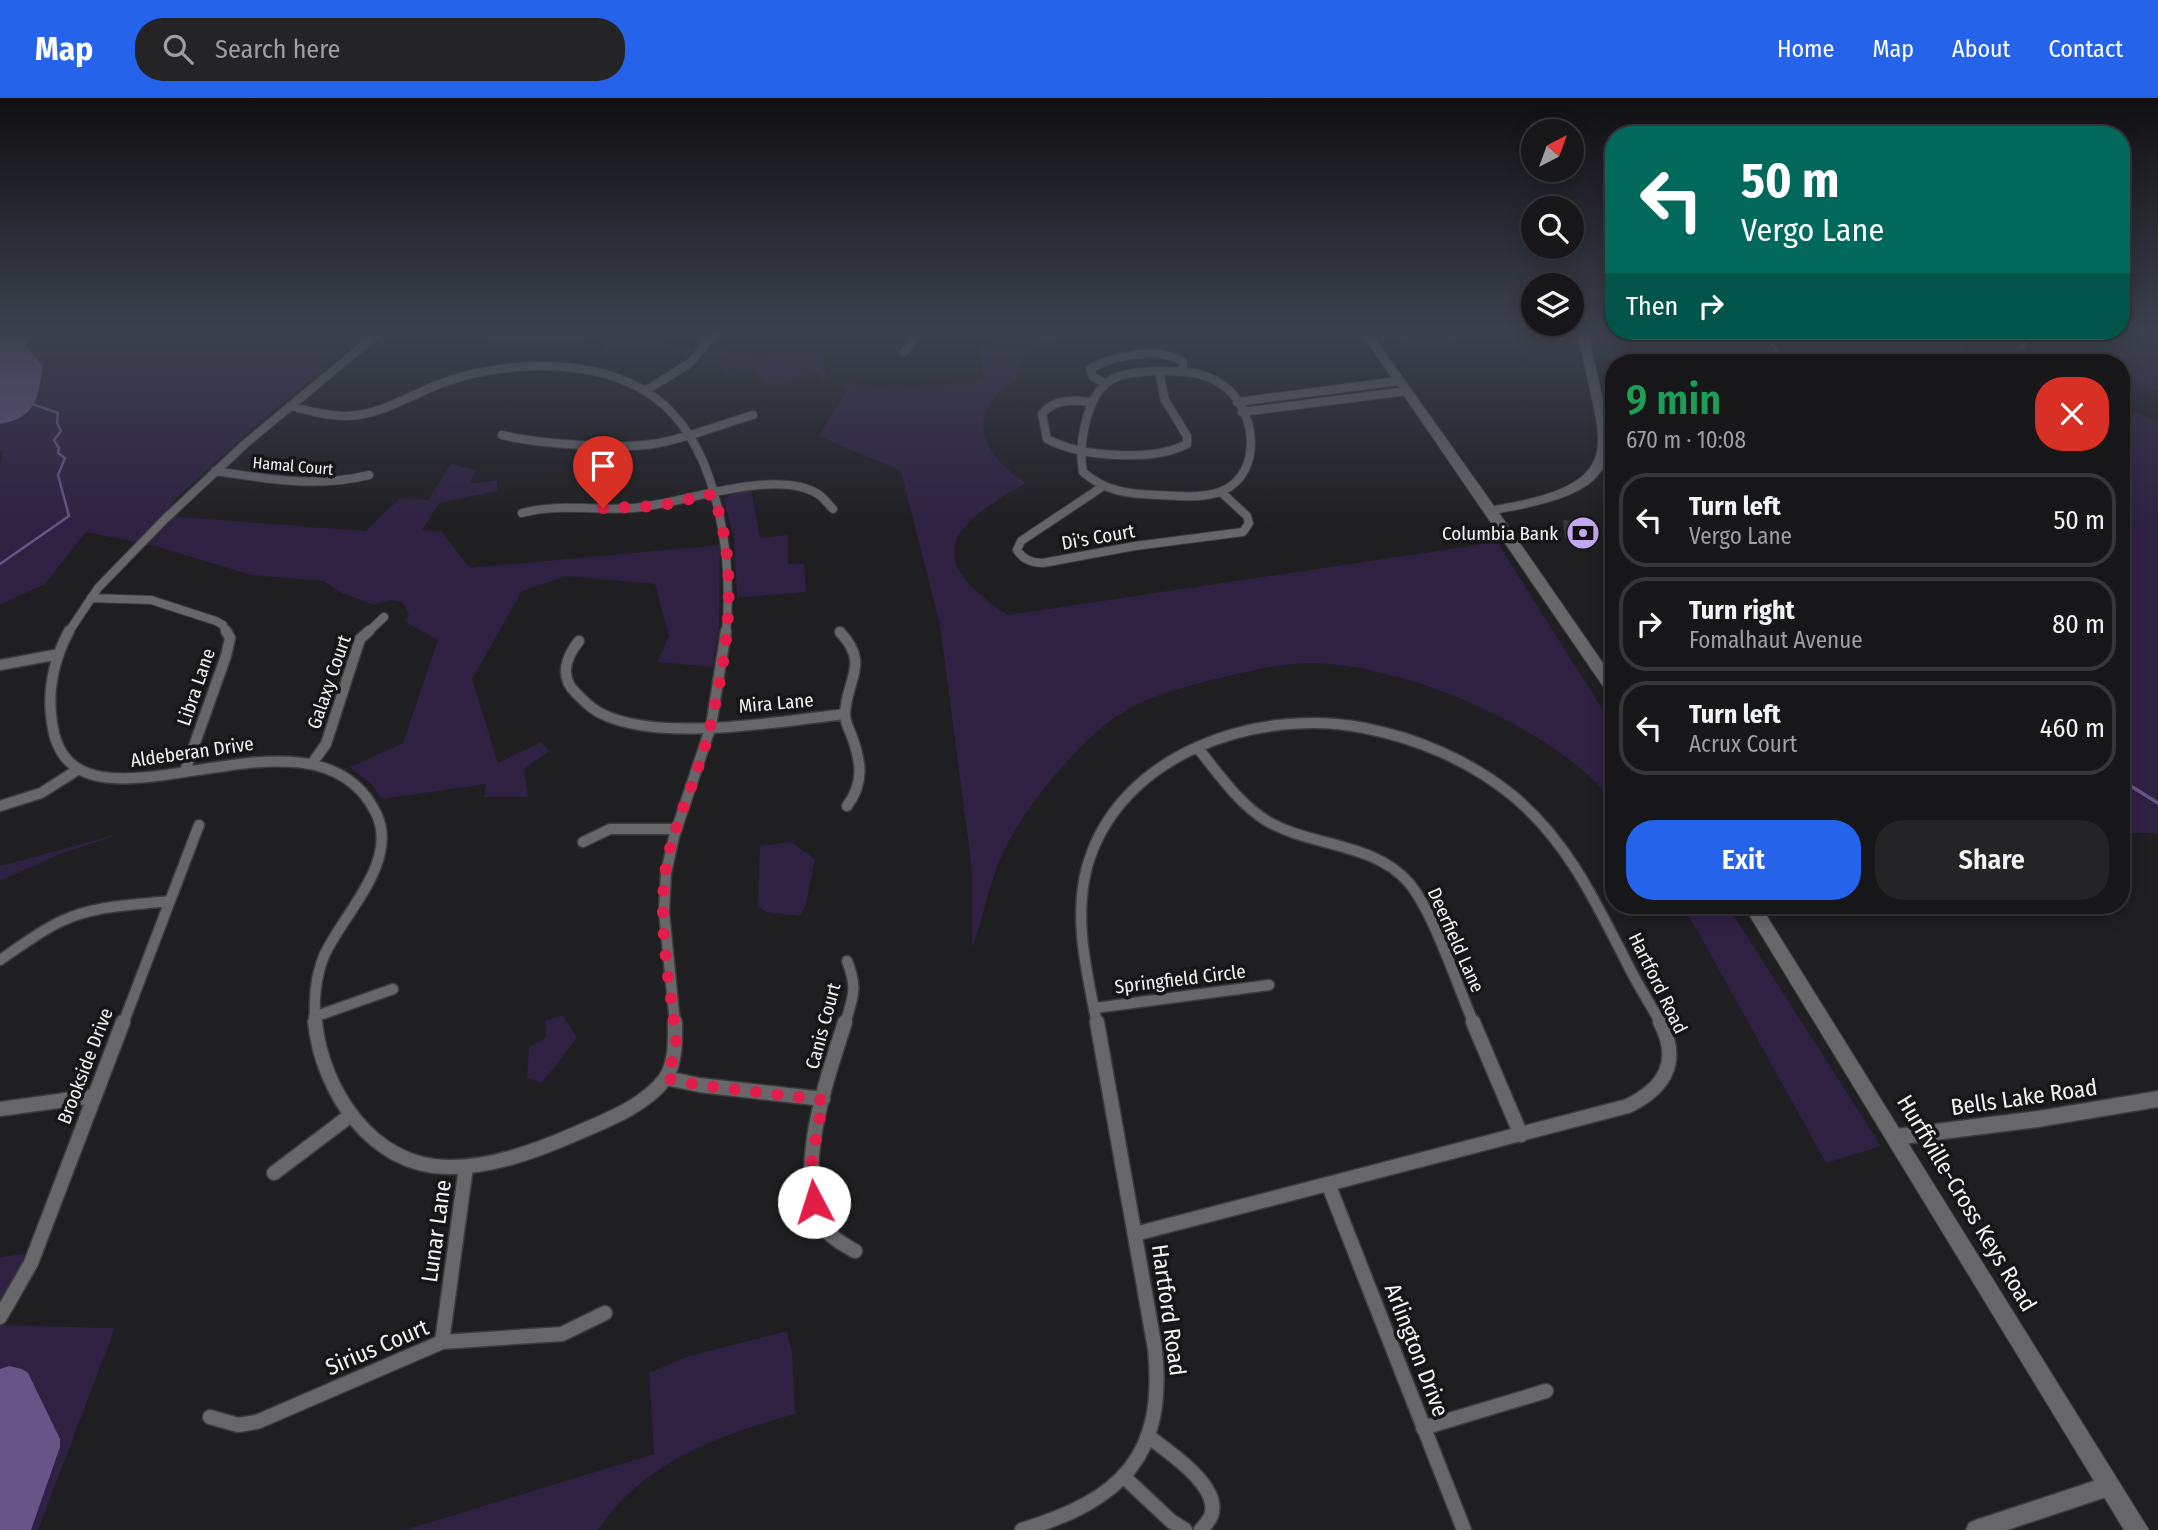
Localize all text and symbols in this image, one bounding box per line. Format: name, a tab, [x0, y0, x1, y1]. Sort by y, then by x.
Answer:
search box	[135, 18, 625, 81]
text: Map	[35, 29, 93, 69]
icon: search	[159, 30, 197, 68]
text: Search here	[215, 34, 340, 65]
text: Home	[1777, 35, 1834, 63]
text: Map	[1872, 35, 1914, 63]
text: About	[1952, 35, 2010, 63]
text: Contact	[2048, 35, 2123, 63]
north arrow	[1521, 119, 1584, 182]
map controls	[1521, 119, 1584, 336]
text: 50 m	[1741, 151, 1839, 210]
icon: left	[1626, 154, 1717, 245]
button: search	[1521, 196, 1584, 259]
text: Vergo Lane	[1741, 211, 1884, 249]
button: layers	[1521, 273, 1584, 336]
icon: right	[1692, 287, 1730, 325]
text: Then	[1626, 291, 1678, 322]
text: 9 min	[1626, 375, 1721, 425]
button: close	[2035, 377, 2109, 451]
text: 670 m · 10:08	[1626, 426, 1746, 454]
pin	[573, 436, 633, 508]
icon: arrive	[584, 447, 622, 485]
street label: Hamal Court	[252, 453, 335, 479]
text: Turn left	[1689, 491, 1781, 522]
icon: left	[1630, 501, 1668, 539]
text: 50 m	[2053, 505, 2105, 536]
bank icon: Columbia Bank	[1564, 514, 1602, 552]
street label: Di's Court	[1060, 519, 1137, 555]
place label: Columbia Bank	[1442, 522, 1558, 545]
text: Vergo Lane	[1689, 522, 1792, 550]
text: Turn right	[1689, 595, 1795, 626]
icon: right	[1630, 605, 1668, 643]
text: 80 m	[2052, 609, 2105, 640]
text: Fomalhaut Avenue	[1689, 626, 1863, 654]
street label: Galaxy Court	[302, 631, 356, 732]
street label: Libra Lane	[172, 645, 220, 729]
street label: Mira Lane	[738, 688, 814, 718]
text: Turn left	[1689, 699, 1781, 730]
icon: left	[1630, 709, 1668, 747]
text: 460 m	[2040, 713, 2105, 744]
text: Acrux Court	[1689, 730, 1797, 758]
street label: Aldeberan Drive	[129, 732, 255, 772]
button: Exit	[1626, 820, 1861, 900]
button: Share	[1875, 820, 2109, 900]
street label: Deerfield Lane	[1423, 884, 1489, 996]
street label: Hartford Road	[1624, 929, 1692, 1037]
street label: Springfield Circle	[1113, 960, 1247, 998]
street label: Canis Court	[800, 980, 846, 1072]
street label: Brookside Drive	[52, 1005, 118, 1127]
street label: Bells Lake Road	[1949, 1073, 2099, 1121]
street label: Hurffville-Cross Keys Road	[1891, 1090, 2043, 1316]
position arrow	[777, 1165, 851, 1239]
street label: Lunar Lane	[415, 1178, 457, 1284]
street label: Hartford Road	[1146, 1242, 1192, 1378]
street label: Arlington Drive	[1379, 1279, 1455, 1421]
street label: Sirius Court	[321, 1313, 433, 1381]

